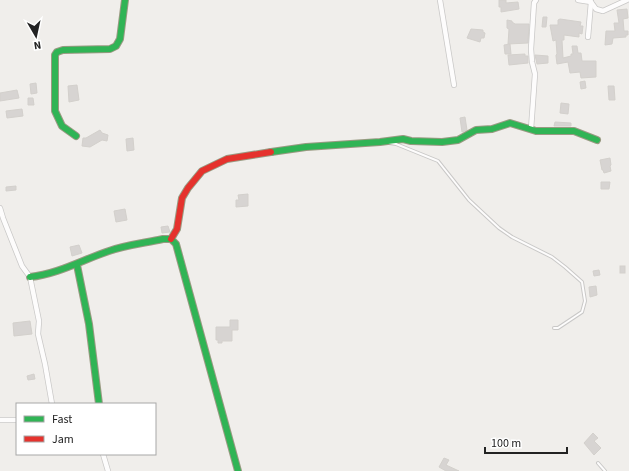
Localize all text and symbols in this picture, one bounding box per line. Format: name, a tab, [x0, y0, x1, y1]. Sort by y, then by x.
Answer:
north arrow	[16, 16, 56, 56]
text: N	[33, 37, 42, 53]
legend	[16, 403, 156, 455]
text: Fast	[52, 411, 72, 428]
scale bar	[485, 429, 567, 455]
text: Jam	[52, 431, 74, 448]
text: 100 m	[491, 435, 521, 452]

